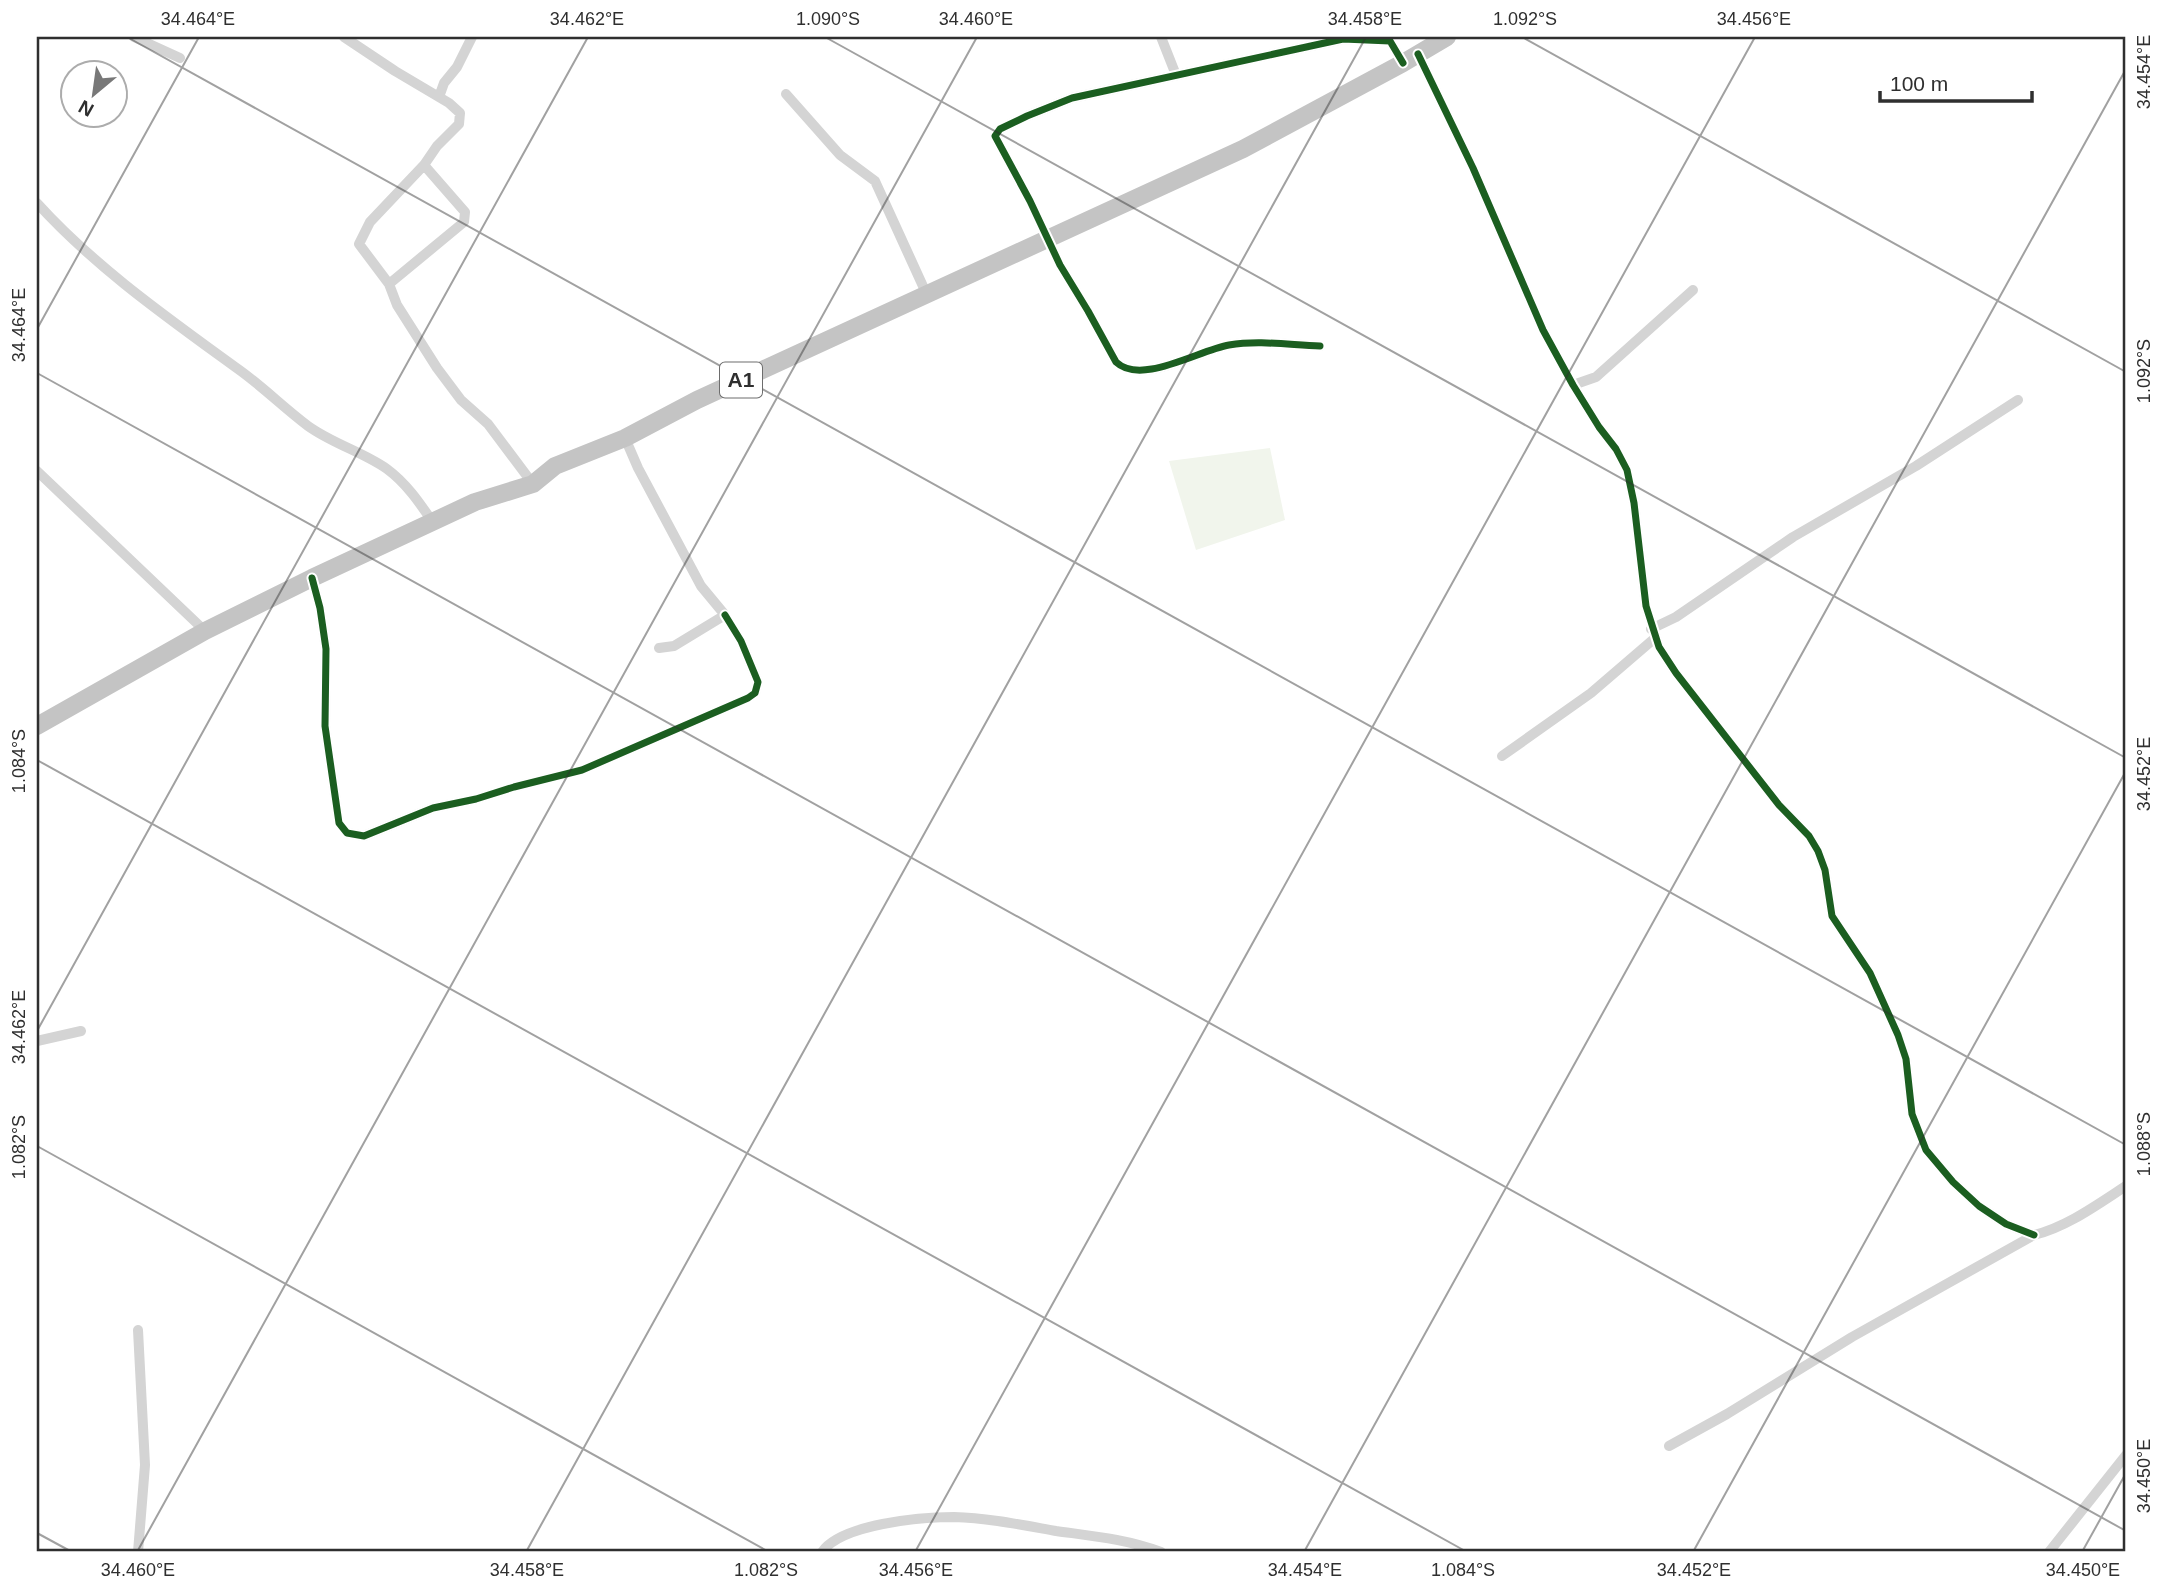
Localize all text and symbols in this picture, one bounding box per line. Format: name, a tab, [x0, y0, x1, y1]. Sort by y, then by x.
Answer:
text: 34.464°E	[161, 9, 235, 29]
text: 34.462°E	[550, 9, 624, 29]
text: 1.090°S	[796, 9, 860, 29]
text: 34.460°E	[939, 9, 1013, 29]
text: 34.458°E	[1328, 9, 1402, 29]
text: 1.092°S	[1493, 9, 1557, 29]
text: 34.456°E	[1717, 9, 1791, 29]
text: 34.454°E	[2134, 35, 2154, 109]
north arrow	[60, 60, 130, 130]
scale bar	[1880, 60, 2032, 104]
text: 100 m	[1890, 72, 1948, 95]
text: N	[75, 96, 97, 121]
text: 34.464°E	[9, 288, 29, 362]
text: 1.092°S	[2134, 339, 2154, 403]
road number: A1	[720, 362, 762, 398]
text: 1.084°S	[9, 729, 29, 793]
text: 34.452°E	[2134, 737, 2154, 811]
text: 34.462°E	[9, 990, 29, 1064]
text: 1.088°S	[2134, 1112, 2154, 1176]
text: 1.082°S	[9, 1115, 29, 1179]
text: 34.450°E	[2134, 1439, 2154, 1513]
text: 34.460°E	[101, 1560, 175, 1580]
text: 34.458°E	[490, 1560, 564, 1580]
text: 1.082°S	[734, 1560, 798, 1580]
text: 34.456°E	[879, 1560, 953, 1580]
text: 34.454°E	[1268, 1560, 1342, 1580]
text: 1.084°S	[1431, 1560, 1495, 1580]
text: 34.452°E	[1657, 1560, 1731, 1580]
text: 34.450°E	[2046, 1560, 2120, 1580]

